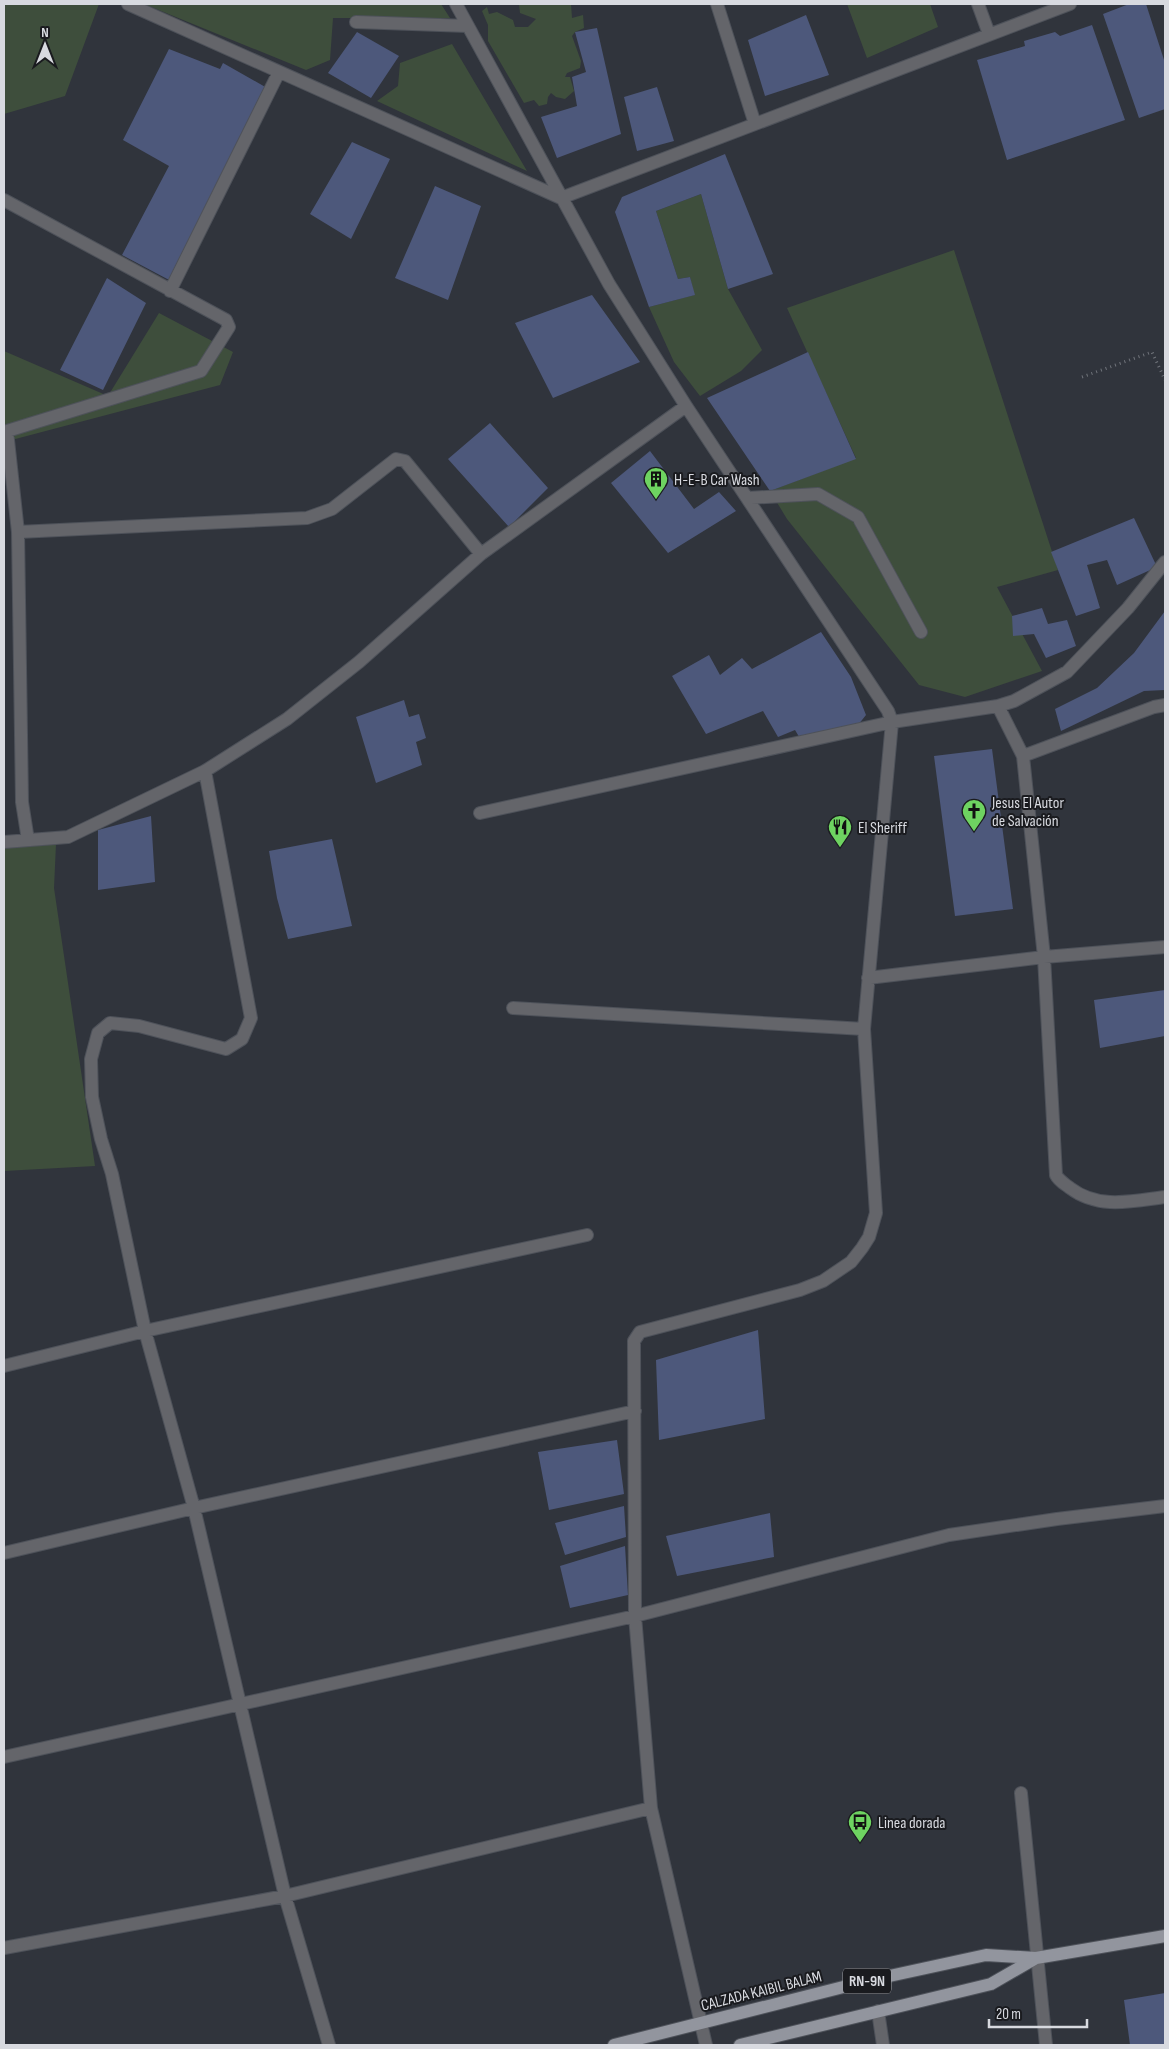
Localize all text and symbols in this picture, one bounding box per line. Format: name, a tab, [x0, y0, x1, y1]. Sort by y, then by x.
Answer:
north arrow	[20, 20, 70, 70]
text: N	[41, 24, 49, 41]
building icon: H-E-B Car Wash	[643, 466, 669, 500]
place label: H-E-B Car Wash	[674, 471, 760, 490]
place label: Jesus El Autor de Salvación	[991, 794, 1064, 831]
church icon: Jesus El Autor de Salvación	[961, 798, 987, 832]
restaurant icon: El Sheriff	[827, 814, 853, 848]
place label: El Sheriff	[858, 819, 908, 838]
bus stop icon: Linea dorada	[847, 1809, 873, 1843]
place label: Linea dorada	[878, 1814, 946, 1833]
street label: CALZADA KAIBIL BALAM	[699, 1967, 824, 2016]
road number: RN-9N	[843, 1968, 891, 1994]
scale bar	[989, 1996, 1086, 2028]
text: 20 m	[996, 2005, 1021, 2024]

